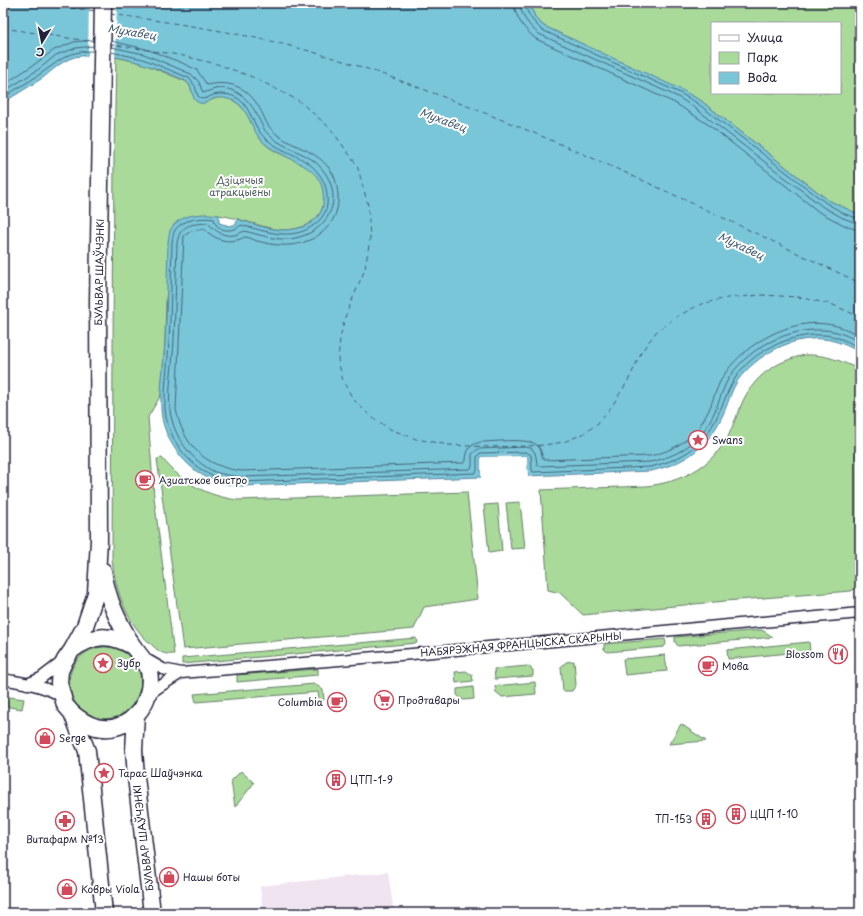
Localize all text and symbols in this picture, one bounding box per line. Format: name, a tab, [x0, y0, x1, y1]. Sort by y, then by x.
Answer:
water label: Мухавец	[107, 19, 158, 44]
north arrow	[22, 22, 62, 62]
legend	[711, 22, 841, 94]
text: Улица	[747, 28, 783, 46]
text: С	[35, 43, 46, 61]
text: Парк	[747, 48, 779, 66]
text: Вода	[747, 68, 777, 86]
water label: Мухавец	[417, 103, 470, 136]
park label: Дзіцячыя атракцыёны	[209, 172, 271, 199]
street label: БУЛЬВАР ШАЎЧЭНКІ	[90, 218, 107, 326]
water label: Мухавец	[715, 228, 768, 264]
place icon: Swans	[687, 429, 709, 451]
place label: Swans	[712, 432, 743, 447]
cafe icon: Азиатское бистро	[134, 469, 156, 491]
place label: Азиатское бистро	[159, 472, 247, 487]
street label: НАБЯРЭЖНАЯ ФРАНЦЫСКА СКАРЫНЫ	[420, 627, 622, 660]
restaurant icon: Blossom	[827, 643, 849, 665]
place label: Blossom	[785, 646, 824, 661]
place icon: Зубр	[92, 652, 114, 674]
place label: Зубр	[117, 655, 141, 670]
cafe icon: Мова	[697, 655, 719, 677]
place label: Мова	[722, 658, 750, 673]
supermarket icon: Продтавары	[373, 689, 395, 711]
cafe icon: Columbia	[326, 691, 348, 713]
place label: Продтавары	[398, 692, 460, 707]
place label: Columbia	[278, 694, 324, 709]
shop icon: Serge	[34, 727, 56, 749]
place label: Serge	[59, 730, 86, 745]
place icon: Тарас Шаўчэнка	[93, 762, 115, 784]
place label: Тарас Шаўчэнка	[118, 765, 203, 780]
building icon: ЦТП-1-9	[325, 769, 347, 791]
place label: ЦТП-1-9	[350, 772, 393, 787]
street label: БУЛЬВАР ШАЎЧЭНКІ	[129, 784, 156, 892]
building icon: ЦЦП 1-10	[725, 803, 747, 825]
place label: ЦЦП 1-10	[750, 806, 798, 821]
building icon: ТП-153	[695, 808, 717, 830]
pharmacy icon: Витафарм №13	[54, 810, 76, 832]
place label: ТП-153	[655, 811, 692, 826]
place label: Витафарм №13	[26, 831, 104, 846]
shop icon: Нашы боты	[158, 866, 180, 888]
place label: Нашы боты	[183, 869, 240, 884]
shop icon: Ковры Viola	[56, 878, 78, 900]
place label: Ковры Viola	[81, 881, 140, 896]

